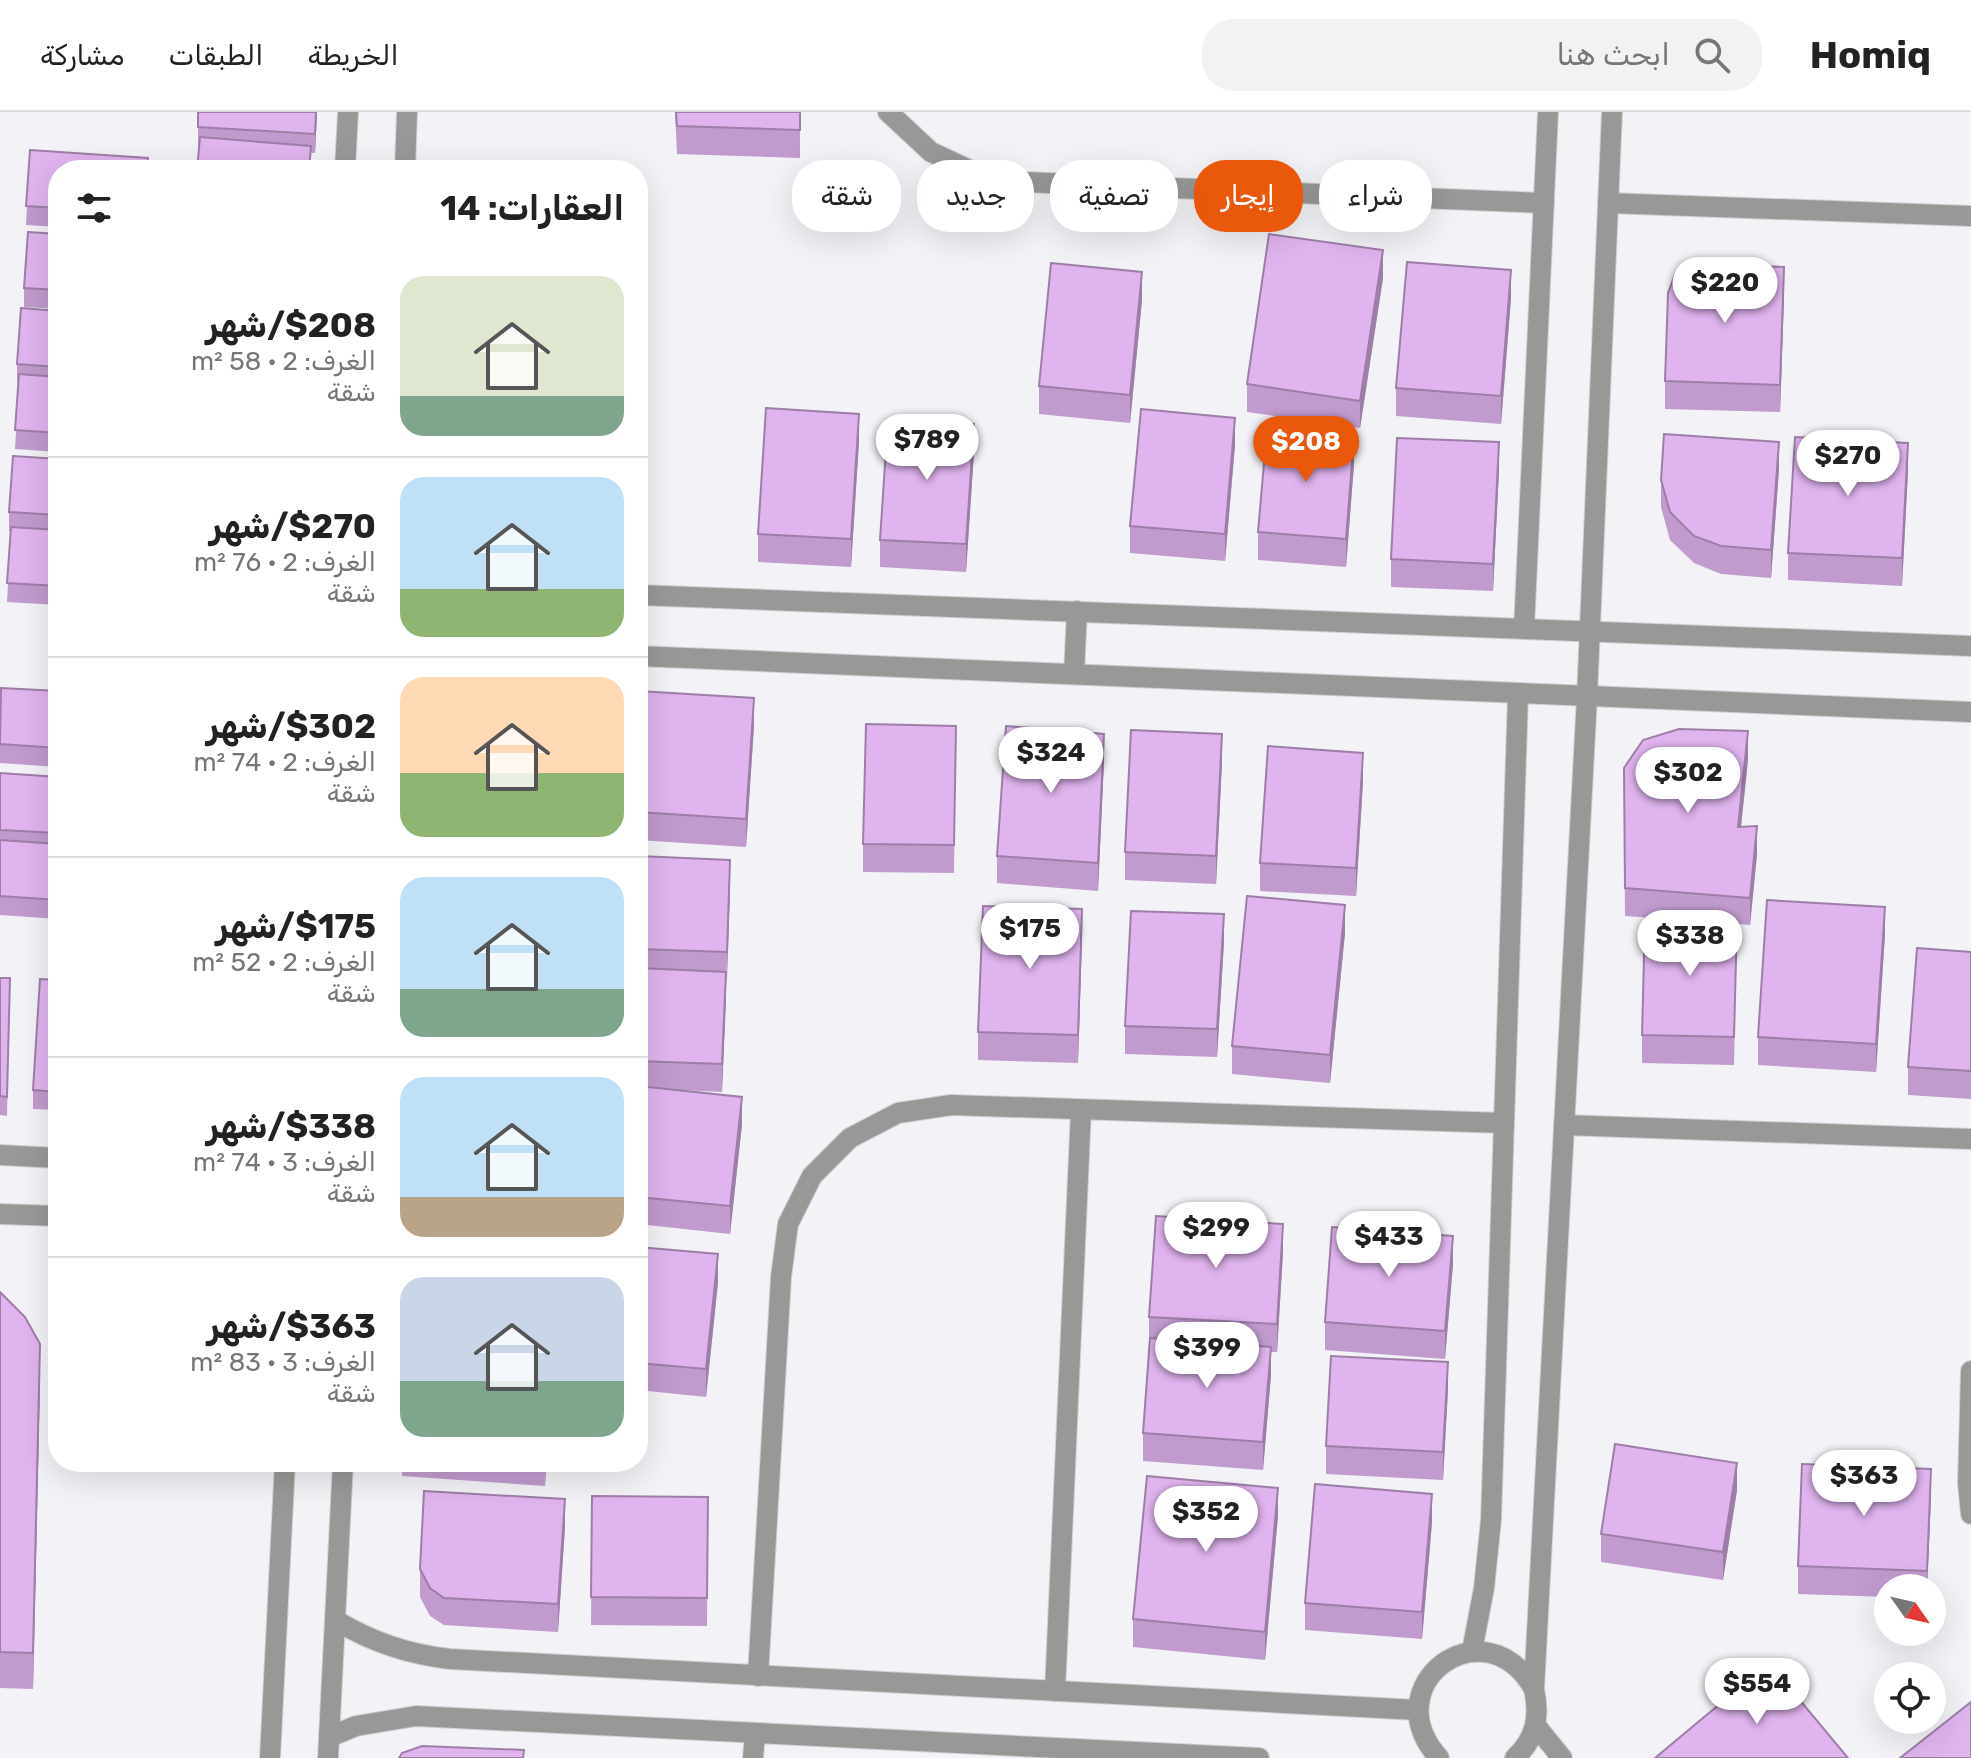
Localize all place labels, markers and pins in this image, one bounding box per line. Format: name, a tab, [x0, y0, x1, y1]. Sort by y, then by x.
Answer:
pin: $220	[1678, 257, 1772, 325]
pin: $789	[880, 414, 974, 482]
pin: $208	[1259, 416, 1353, 484]
pin: $270	[1801, 430, 1895, 498]
pin: $324	[1004, 727, 1098, 795]
pin: $302	[1641, 747, 1735, 815]
pin: $175	[983, 903, 1077, 971]
pin: $338	[1643, 910, 1737, 978]
pin: $299	[1169, 1202, 1263, 1270]
pin: $433	[1342, 1211, 1436, 1279]
pin: $399	[1160, 1322, 1254, 1390]
pin: $363	[1817, 1450, 1911, 1518]
pin: $352	[1159, 1486, 1253, 1554]
pin: $554	[1710, 1658, 1804, 1726]

